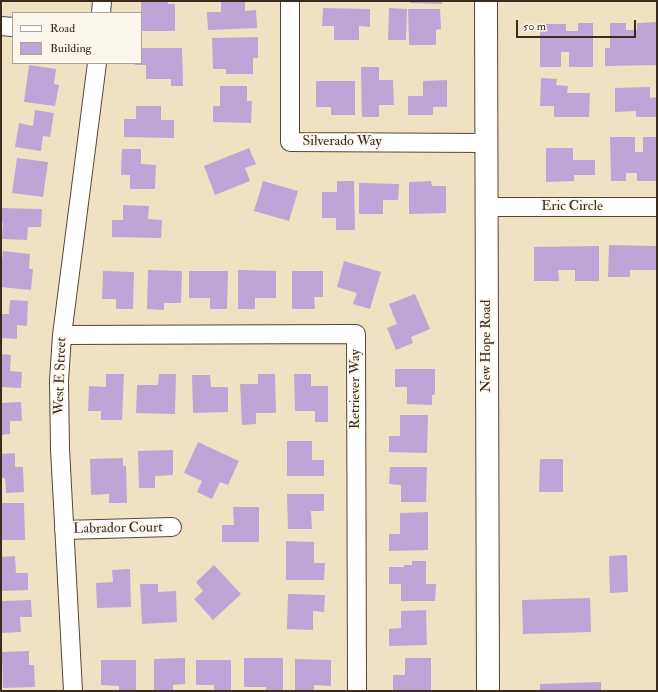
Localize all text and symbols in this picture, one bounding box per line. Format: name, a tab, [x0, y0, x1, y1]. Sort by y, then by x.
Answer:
legend	[12, 12, 142, 64]
scale bar	[518, 12, 638, 38]
text: 50 m	[523, 19, 546, 34]
text: Road	[50, 21, 75, 36]
text: Building	[50, 41, 91, 56]
street label: Silverado Way	[302, 134, 382, 150]
street label: Eric Circle	[541, 199, 603, 215]
street label: New Hope Road	[479, 300, 495, 392]
street label: West E Street	[51, 337, 71, 415]
street label: Retriever Way	[348, 349, 364, 429]
street label: Labrador Court	[73, 520, 163, 538]

